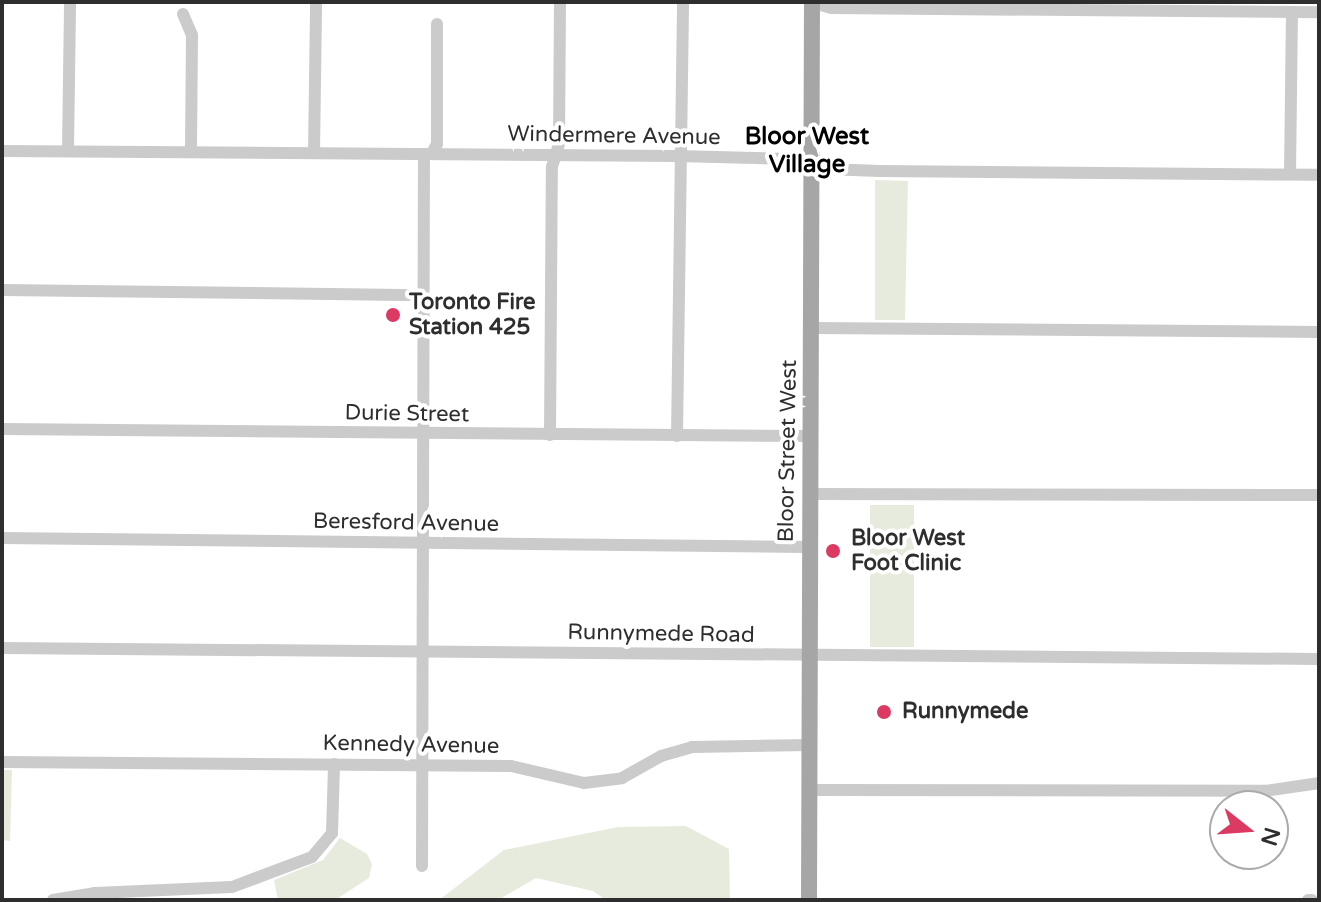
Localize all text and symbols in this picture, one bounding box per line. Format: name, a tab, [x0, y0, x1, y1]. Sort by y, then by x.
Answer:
street label: Windermere Avenue	[507, 121, 721, 151]
district label: Bloor West Village	[745, 123, 869, 179]
place label: Toronto Fire Station 425	[409, 289, 535, 340]
marker: Toronto Fire Station 425	[384, 306, 402, 324]
street label: Bloor Street West	[773, 359, 803, 543]
street label: Durie Street	[344, 400, 470, 428]
street label: Beresford Avenue	[313, 508, 499, 538]
place label: Bloor West Foot Clinic	[851, 525, 965, 576]
marker: Bloor West Foot Clinic	[822, 540, 844, 562]
street label: Runnymede Road	[567, 619, 755, 649]
place label: Runnymede	[902, 699, 1028, 725]
marker: Runnymede	[873, 701, 895, 723]
street label: Kennedy Avenue	[322, 730, 500, 760]
north arrow	[1209, 790, 1289, 870]
text: N	[1255, 824, 1285, 849]

